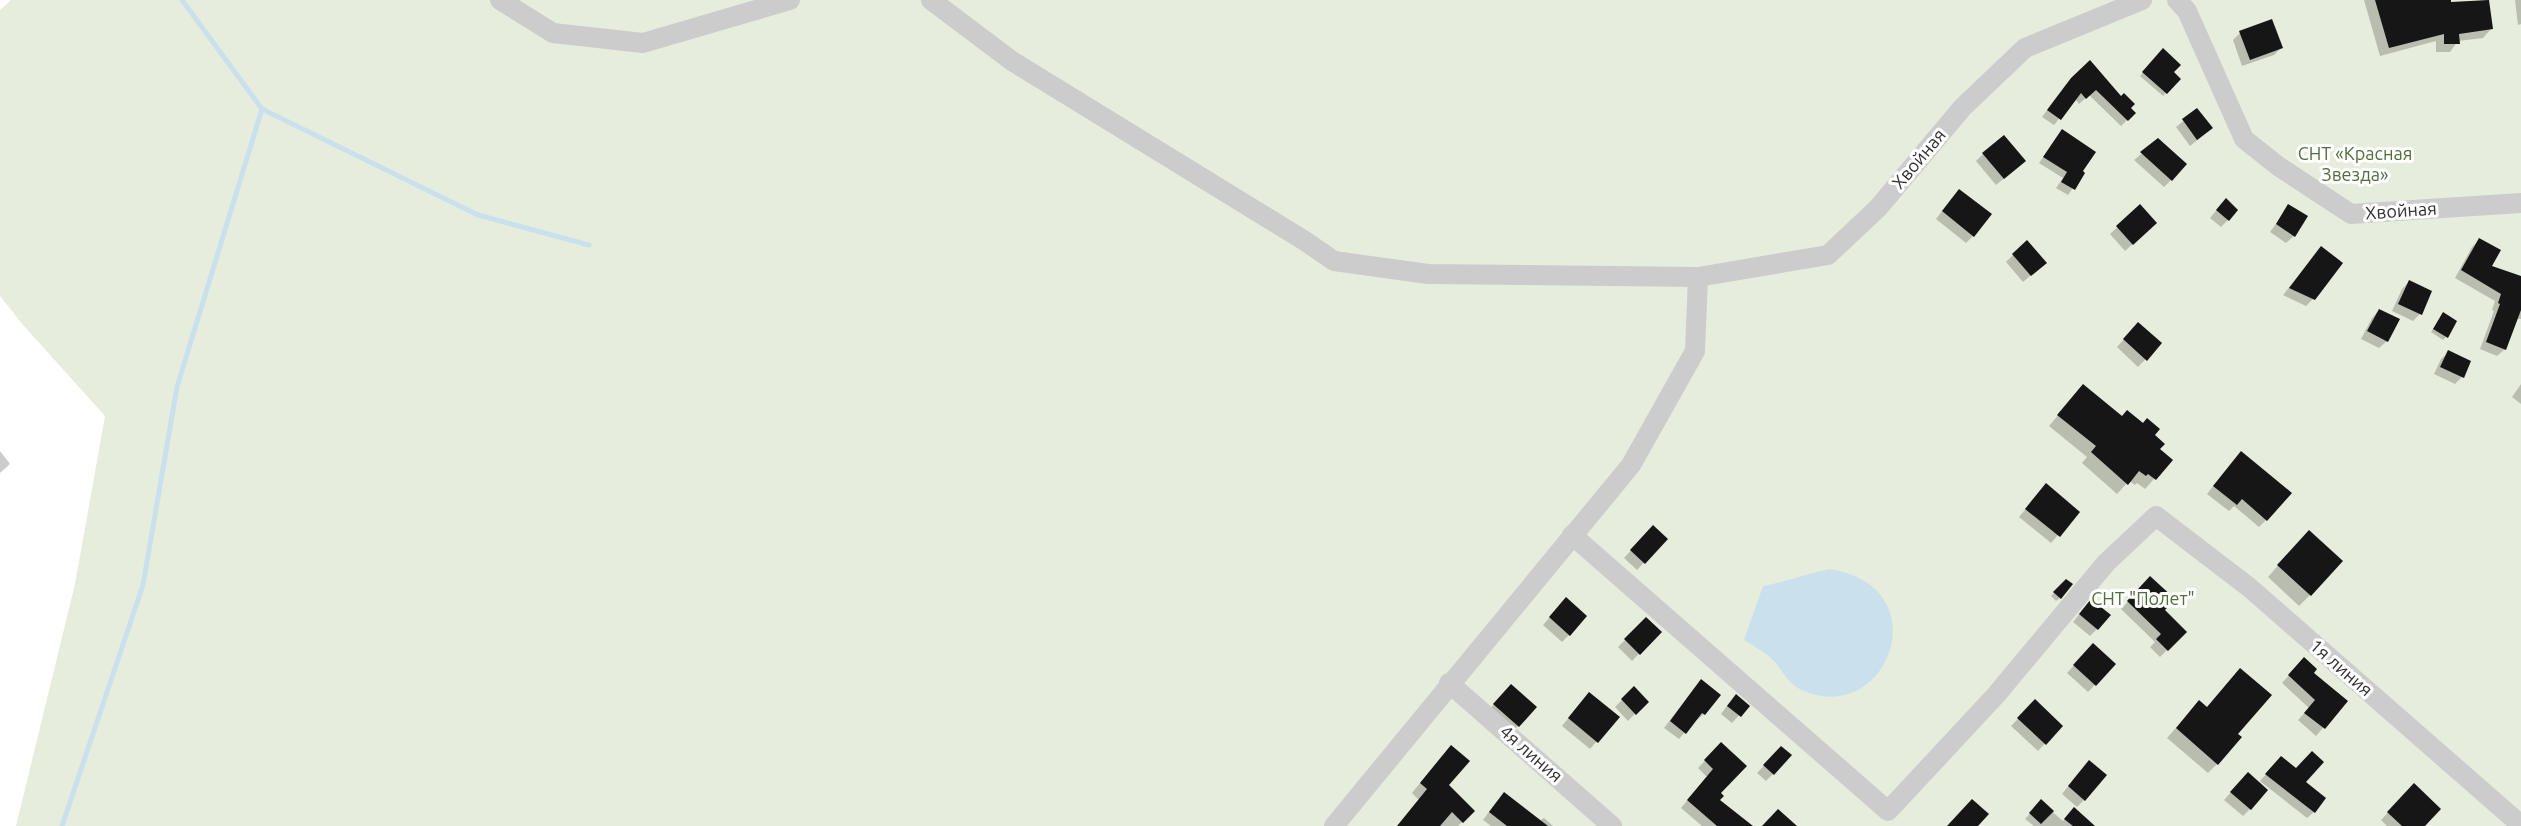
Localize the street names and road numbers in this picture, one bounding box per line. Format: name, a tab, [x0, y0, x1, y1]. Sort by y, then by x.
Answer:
street label: Хвойная	[1888, 124, 1949, 192]
street label: Хвойная	[2364, 198, 2437, 222]
street label: 1я линия	[2306, 635, 2377, 700]
street label: 4я линия	[1496, 721, 1567, 786]

